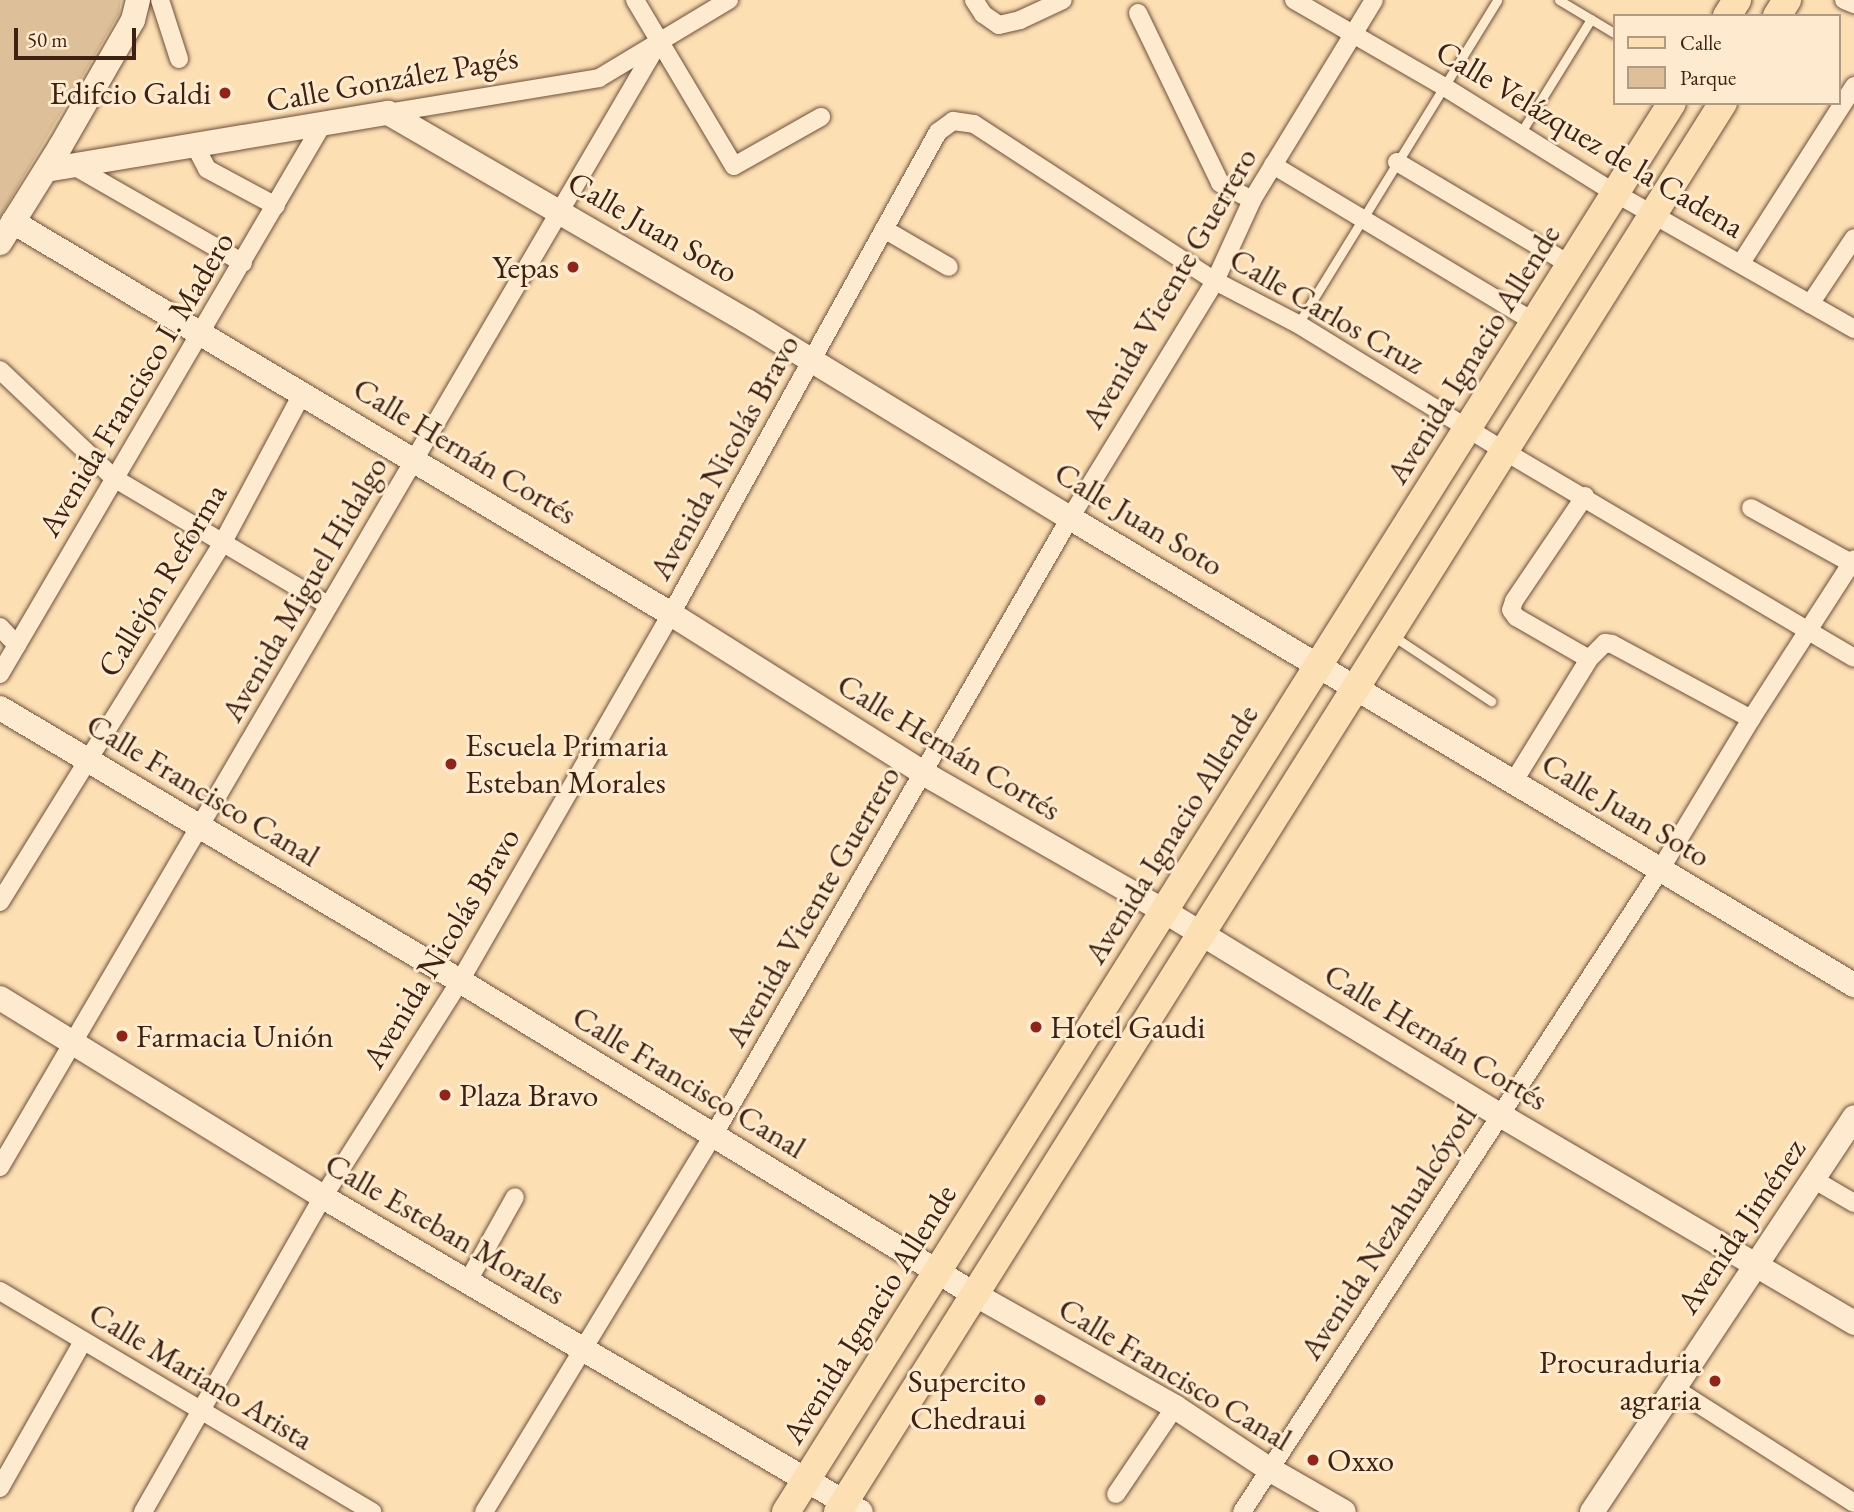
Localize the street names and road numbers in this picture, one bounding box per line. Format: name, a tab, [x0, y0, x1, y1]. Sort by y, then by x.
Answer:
street label: Calle Velázquez de la Cadena	[1429, 32, 1751, 246]
street label: Calle González Pagés	[263, 38, 521, 120]
street label: Avenida Vicente Guerrero	[1073, 141, 1265, 435]
street label: Calle Juan Soto	[561, 163, 745, 291]
street label: Avenida Ignacio Allende	[1378, 217, 1568, 491]
street label: Avenida Francisco I. Madero	[30, 225, 242, 543]
street label: Calle Carlos Cruz	[1223, 240, 1431, 382]
street label: Avenida Nicolás Bravo	[641, 328, 807, 586]
street label: Calle Hernán Cortés	[346, 369, 584, 533]
street label: Avenida Miguel Hidalgo	[212, 450, 396, 728]
street label: Calle Juan Soto	[1048, 454, 1230, 584]
street label: Callejón Reforma	[89, 476, 235, 684]
street label: Calle Hernán Cortés	[830, 665, 1068, 829]
street label: Avenida Ignacio Allende	[1076, 697, 1266, 971]
street label: Calle Francisco Canal	[79, 705, 327, 875]
street label: Calle Juan Soto	[1535, 745, 1717, 875]
street label: Avenida Vicente Guerrero	[716, 759, 908, 1053]
street label: Avenida Nicolás Bravo	[354, 820, 528, 1076]
street label: Calle Hernán Cortés	[1317, 955, 1555, 1119]
street label: Calle Francisco Canal	[565, 997, 813, 1167]
street label: Avenida Nezahualcóyotl	[1291, 1097, 1485, 1367]
street label: Avenida Jiménez	[1668, 1131, 1814, 1321]
street label: Calle Esteban Morales	[318, 1145, 572, 1313]
street label: Avenida Ignacio Allende	[774, 1177, 964, 1451]
street label: Calle Francisco Canal	[1051, 1289, 1299, 1459]
street label: Calle Mariano Arista	[82, 1294, 320, 1458]

